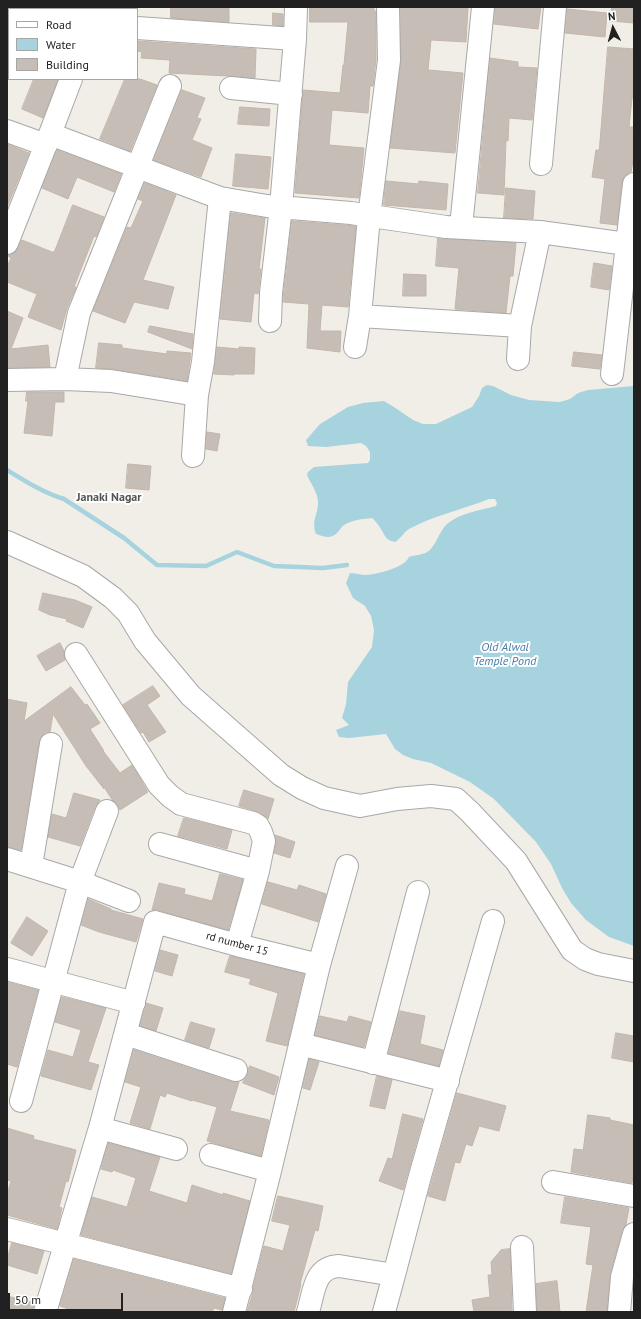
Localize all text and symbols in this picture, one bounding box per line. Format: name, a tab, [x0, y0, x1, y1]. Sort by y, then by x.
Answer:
legend	[8, 8, 138, 80]
north arrow	[593, 8, 633, 48]
text: N	[607, 9, 616, 23]
text: Road	[46, 17, 71, 32]
text: Water	[46, 37, 76, 52]
text: Building	[46, 57, 89, 72]
district label: Janaki Nagar	[76, 491, 142, 505]
water label: Old Alwal Temple Pond	[474, 641, 536, 669]
street label: rd number 15	[205, 929, 269, 959]
scale bar	[10, 1285, 125, 1311]
text: 50 m	[15, 1292, 41, 1307]

